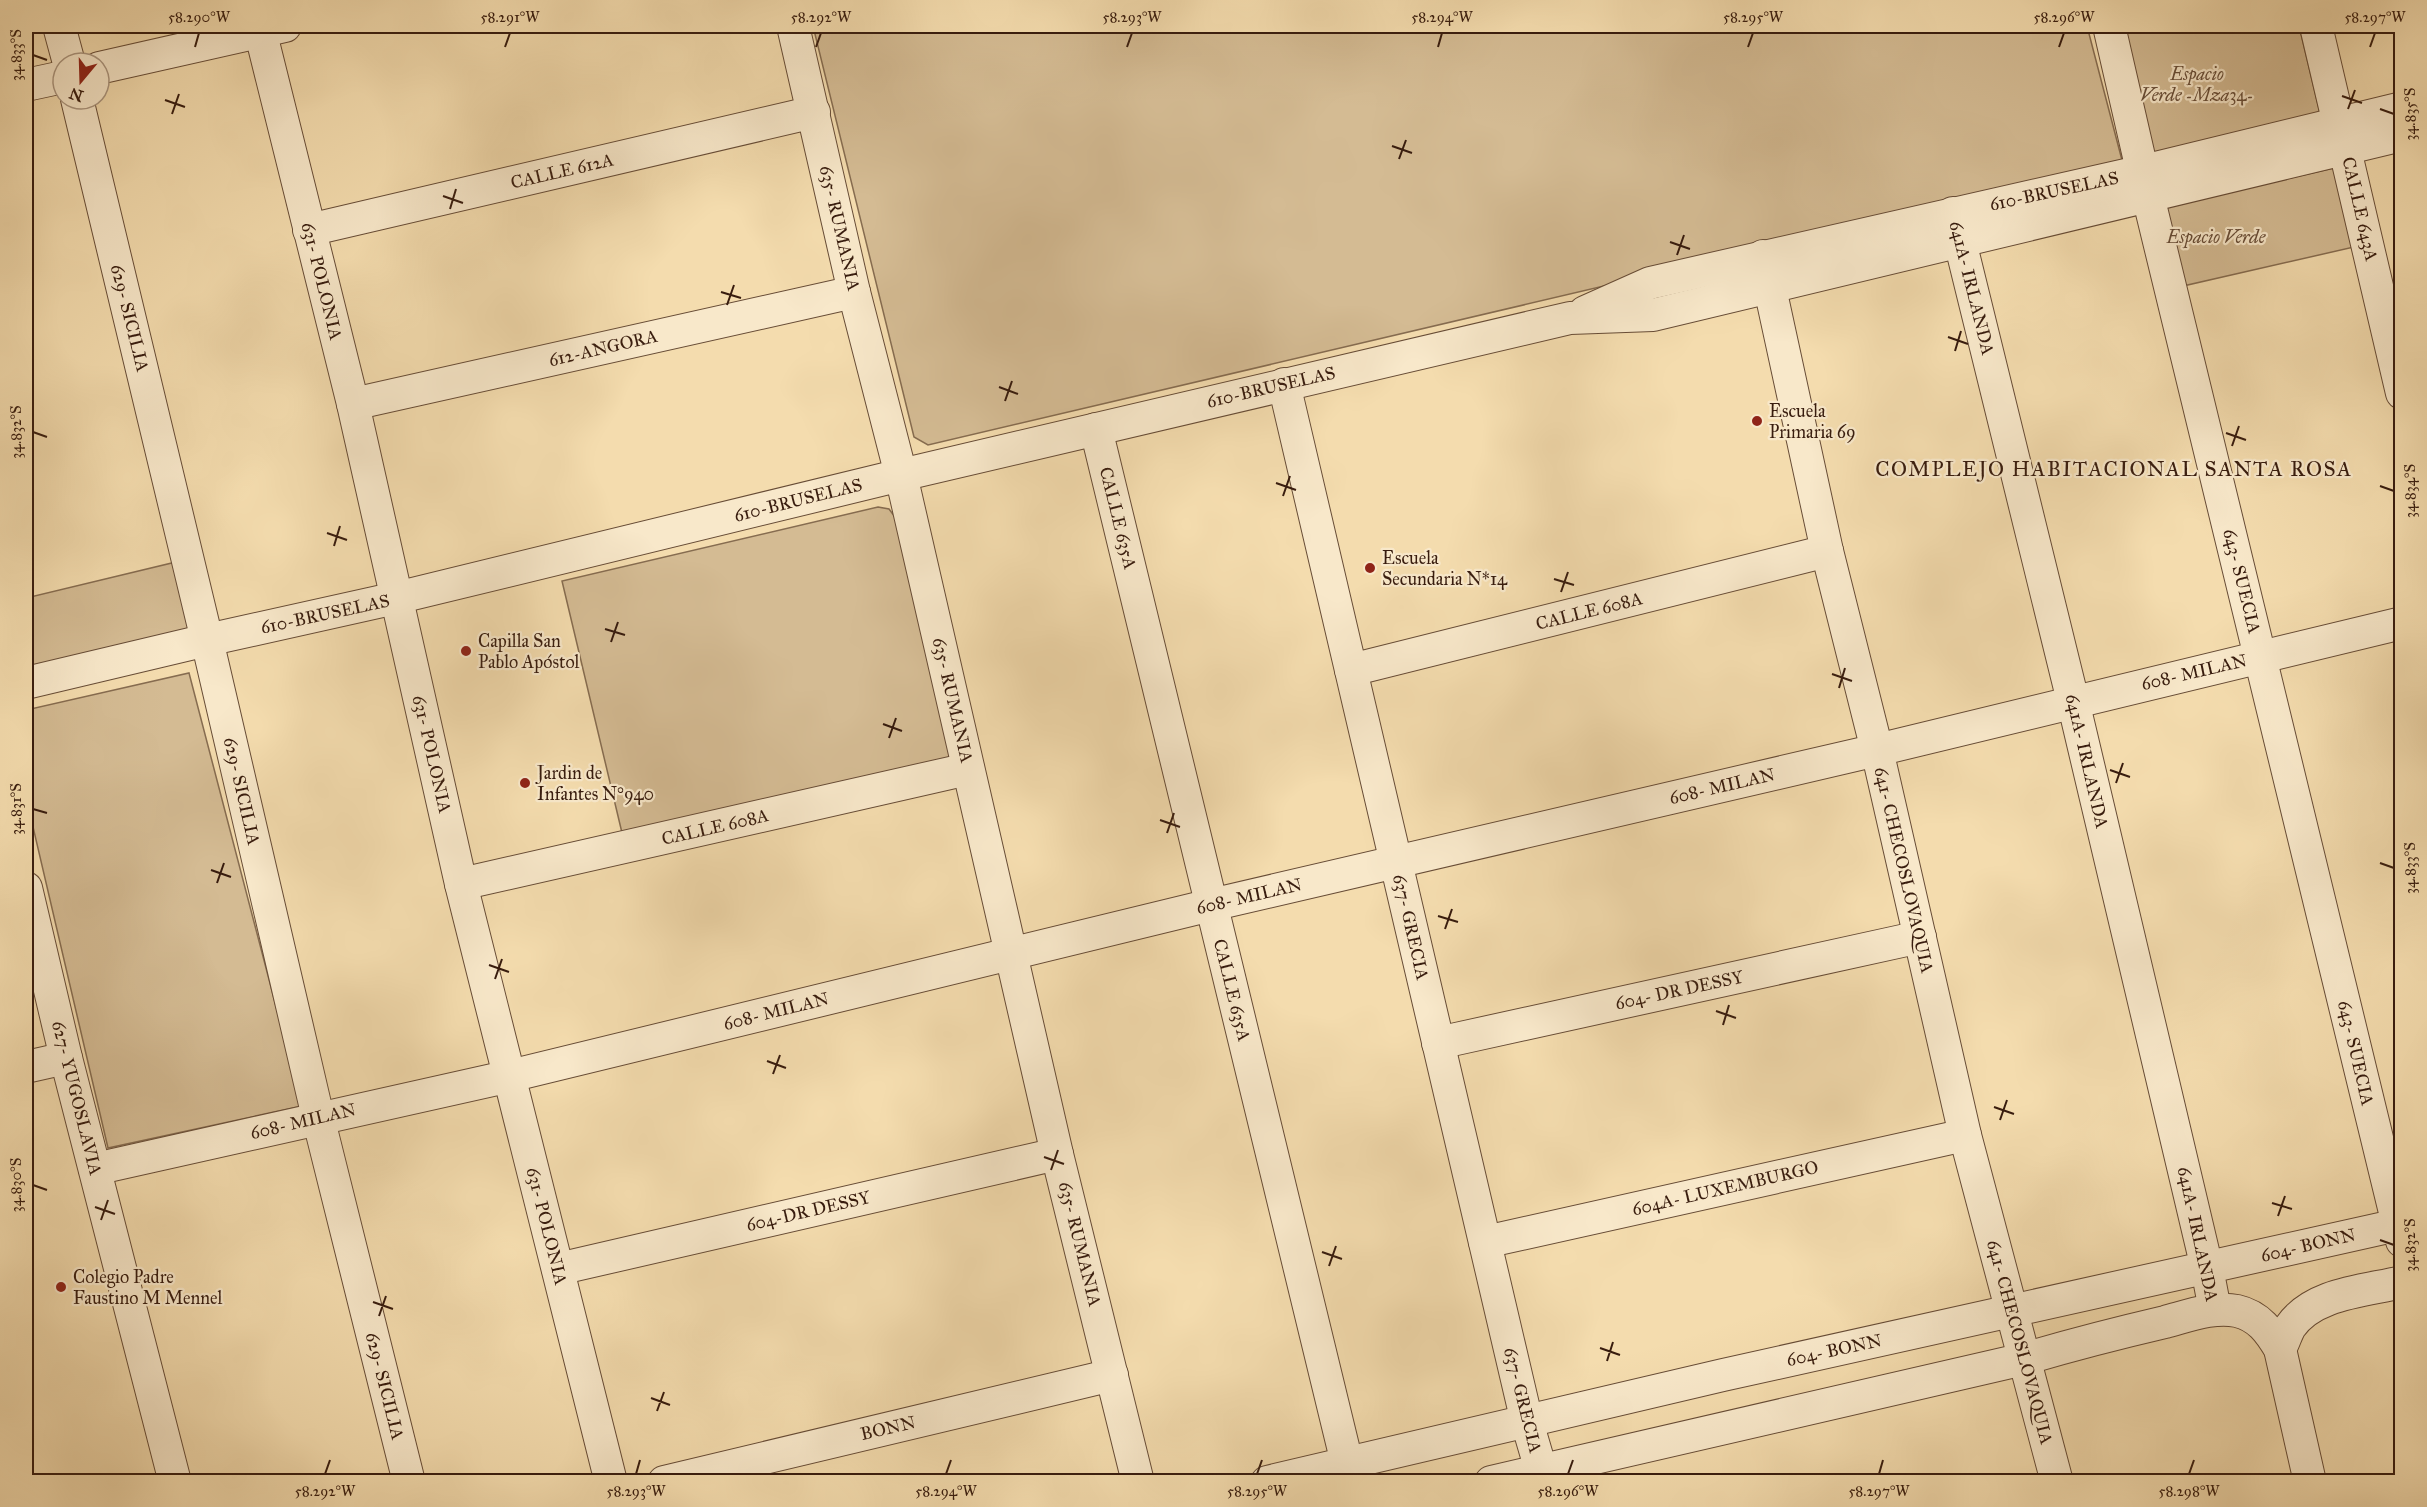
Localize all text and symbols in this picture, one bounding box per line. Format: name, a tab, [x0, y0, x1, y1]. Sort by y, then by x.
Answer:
text: 58.290°W	[168, 8, 231, 26]
text: 58.291°W	[480, 8, 540, 26]
text: 58.292°W	[791, 8, 852, 26]
text: 58.293°W	[1102, 8, 1162, 26]
text: 58.294°W	[1411, 8, 1474, 26]
text: 58.295°W	[1723, 8, 1784, 26]
text: 58.296°W	[2034, 8, 2095, 26]
text: 58.297°W	[2344, 8, 2406, 26]
text: 34.833°S	[7, 29, 25, 81]
north arrow	[51, 51, 111, 111]
park label: Espacio Verde -Mza34-	[2140, 63, 2254, 106]
text: N	[66, 83, 86, 106]
text: 34.835°S	[2401, 88, 2419, 140]
street label: CALLE 612A	[508, 148, 616, 194]
street label: CALLE 643A	[2337, 155, 2383, 263]
street label: 635- RUMANIA	[815, 163, 865, 293]
street label: 610-BRUSELAS	[1987, 167, 2121, 215]
street label: 641A- IRLANDA	[1945, 219, 1999, 357]
street label: 631- POLONIA	[297, 220, 347, 342]
park label: Espacio Verde	[2166, 226, 2267, 249]
street label: 629- SICILIA	[106, 262, 154, 374]
street label: 612-ANGORA	[546, 325, 660, 371]
street label: 610-BRUSELAS	[1204, 361, 1338, 413]
place label: Escuela Primaria 69	[1769, 400, 1856, 443]
text: 34.832°S	[7, 405, 25, 459]
marker: Escuela Primaria 69	[1750, 414, 1764, 428]
district label: COMPLEJO HABITACIONAL SANTA ROSA	[1875, 456, 2353, 482]
text: 34.834°S	[2401, 464, 2419, 518]
street label: CALLE 635A	[1095, 465, 1141, 571]
street label: 610-BRUSELAS	[732, 473, 864, 527]
street label: 643- SUECIA	[2218, 526, 2266, 636]
place label: Escuela Secundaria N*14	[1382, 547, 1508, 590]
marker: Escuela Secundaria N*14	[1363, 561, 1377, 575]
street label: CALLE 608A	[1533, 587, 1645, 635]
street label: 610-BRUSELAS	[258, 590, 392, 638]
place label: Capilla San Pablo Apóstol	[478, 630, 580, 673]
street label: 635- RUMANIA	[928, 635, 978, 765]
marker: Capilla San Pablo Apóstol	[459, 644, 473, 658]
street label: 608- MILAN	[2139, 649, 2249, 695]
street label: 641A- IRLANDA	[2061, 692, 2113, 830]
street label: 631- POLONIA	[408, 693, 456, 815]
street label: 629- SICILIA	[219, 735, 265, 847]
place label: Jardin de Infantes N°940	[535, 762, 654, 805]
street label: 608- MILAN	[1667, 763, 1777, 809]
street label: 641- CHECOSLOVAQUIA	[1870, 765, 1938, 975]
marker: Jardin de Infantes N°940	[518, 776, 532, 790]
text: 34.831°S	[7, 783, 25, 835]
street label: CALLE 608A	[659, 804, 771, 850]
text: 34.833°S	[2401, 842, 2419, 894]
street label: 637- GRECIA	[1388, 872, 1434, 982]
street label: 608- MILAN	[1194, 873, 1304, 919]
street label: CALLE 635A	[1209, 937, 1255, 1043]
street label: 604- DR DESSY	[1613, 966, 1746, 1014]
street label: 608- MILAN	[721, 987, 831, 1035]
street label: 643- SUECIA	[2333, 998, 2379, 1108]
street label: 627- YUGOSLAVIA	[47, 1019, 107, 1177]
street label: 608- MILAN	[248, 1098, 358, 1144]
street label: 604A- LUXEMBURGO	[1630, 1156, 1820, 1220]
text: 34.830°S	[7, 1158, 25, 1212]
street label: 631- POLONIA	[522, 1165, 572, 1287]
street label: 641A- IRLANDA	[2173, 1165, 2223, 1303]
street label: 635- RUMANIA	[1054, 1179, 1106, 1309]
street label: 604-DR DESSY	[744, 1186, 873, 1236]
text: 34.832°S	[2401, 1218, 2419, 1272]
street label: 604- BONN	[2258, 1223, 2358, 1267]
street label: 641- CHECOSLOVAQUIA	[1982, 1237, 2058, 1447]
place label: Colegio Padre Faustino M Mennel	[73, 1266, 223, 1309]
marker: Colegio Padre Faustino M Mennel	[54, 1280, 68, 1294]
street label: 604- BONN	[1784, 1329, 1884, 1371]
street label: 629- SICILIA	[361, 1330, 409, 1442]
street label: 637- GRECIA	[1499, 1345, 1547, 1455]
street label: BONN	[858, 1411, 918, 1445]
text: 58.292°W	[295, 1482, 356, 1500]
text: 58.293°W	[606, 1482, 666, 1500]
text: 58.294°W	[915, 1482, 978, 1500]
text: 58.295°W	[1227, 1482, 1288, 1500]
text: 58.296°W	[1538, 1482, 1599, 1500]
text: 58.297°W	[1848, 1482, 1910, 1500]
text: 58.298°W	[2158, 1482, 2220, 1500]

